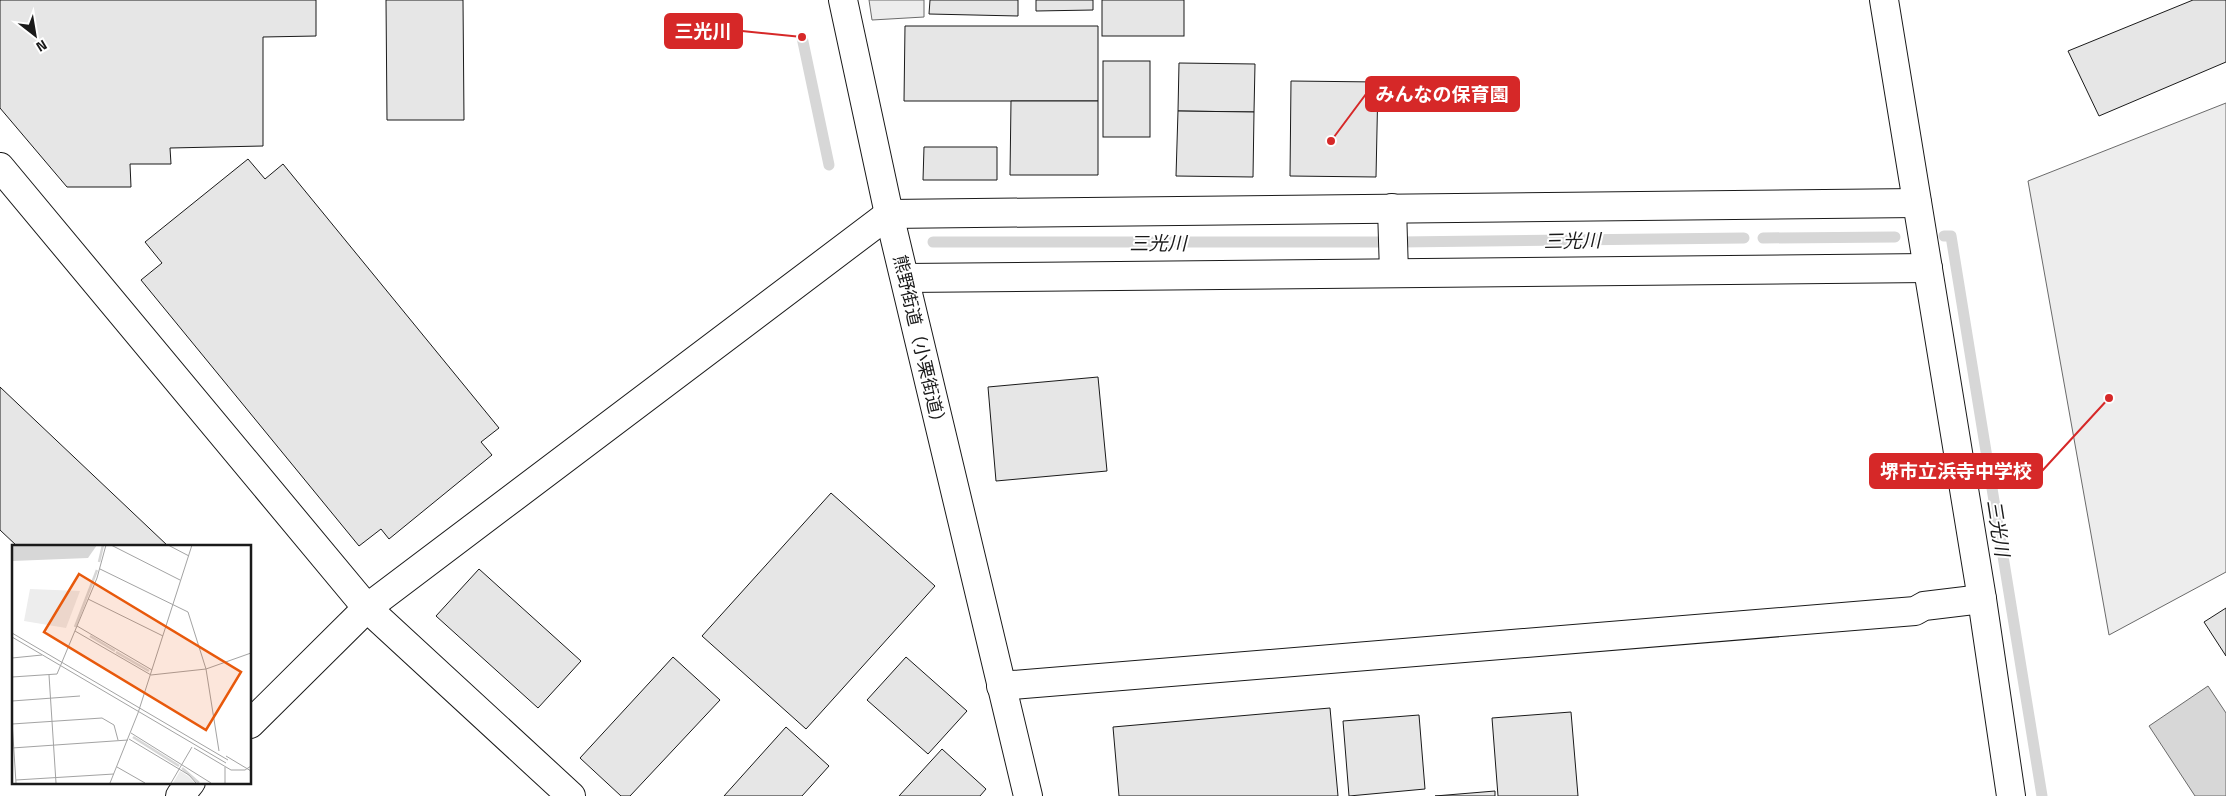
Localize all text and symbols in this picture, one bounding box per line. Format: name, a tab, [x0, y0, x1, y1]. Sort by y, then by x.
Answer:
north arrow	[10, 10, 60, 60]
callout: 三光川	[665, 14, 742, 48]
text: 三光川	[674, 16, 732, 45]
text: N	[32, 35, 52, 58]
callout: みんなの保育園	[1366, 77, 1519, 111]
text: みんなの保育園	[1375, 79, 1509, 108]
water label: 三光川	[1543, 225, 1603, 255]
water label: 三光川	[1129, 228, 1188, 257]
street label: 熊野街道（小栗街道）	[887, 252, 953, 434]
callout: 堺市立浜寺中学校	[1870, 454, 2042, 488]
text: 堺市立浜寺中学校	[1880, 456, 2032, 485]
water label: 三光川	[1980, 498, 2018, 560]
inset map	[12, 545, 251, 784]

